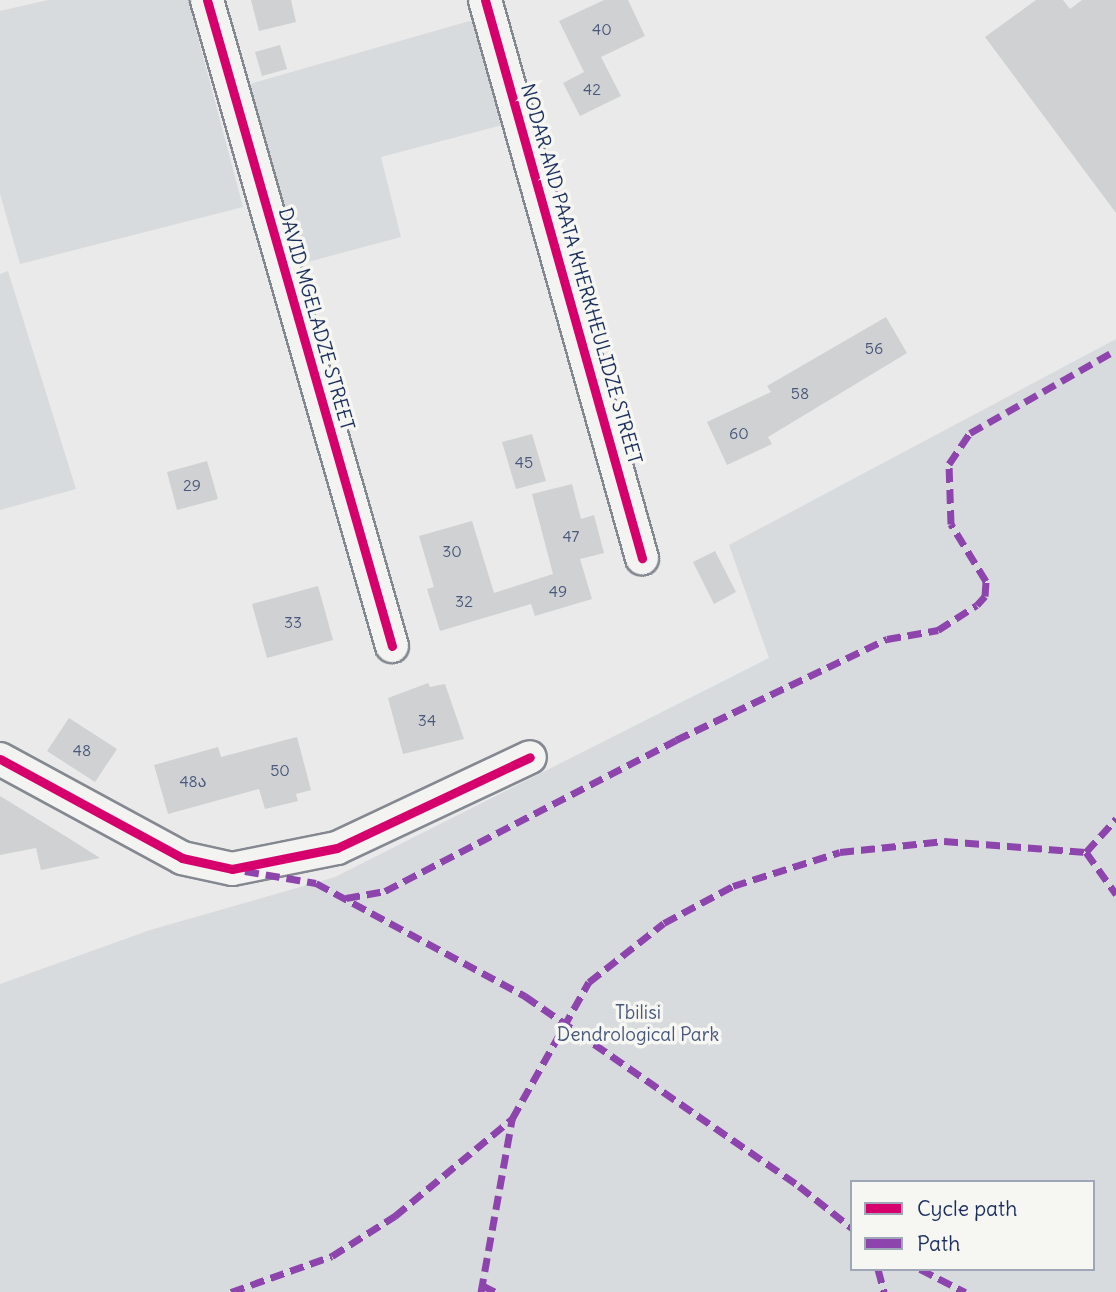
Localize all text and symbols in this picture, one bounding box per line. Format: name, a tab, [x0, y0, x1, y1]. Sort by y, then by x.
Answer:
house number: 40	[592, 19, 612, 39]
house number: 42	[583, 79, 601, 99]
street label: NODAR AND PAATA KHERKHEULIDZE STREET	[516, 81, 646, 467]
street label: DAVID MGELADZE STREET	[273, 205, 359, 433]
house number: 56	[865, 338, 883, 358]
house number: 58	[791, 383, 809, 403]
house number: 60	[729, 423, 749, 443]
house number: 45	[515, 452, 533, 472]
house number: 29	[183, 475, 201, 495]
house number: 47	[563, 526, 579, 546]
house number: 30	[442, 541, 462, 561]
house number: 49	[549, 581, 567, 601]
house number: 32	[455, 591, 473, 611]
house number: 33	[284, 612, 302, 632]
house number: 34	[418, 710, 436, 730]
house number: 48	[73, 740, 91, 760]
house number: 50	[270, 760, 290, 780]
house number: 48ა	[179, 771, 207, 791]
park label: Tbilisi Dendrological Park	[557, 1002, 719, 1046]
legend	[850, 1180, 1095, 1271]
text: Cycle path	[917, 1195, 1017, 1222]
text: Path	[917, 1230, 960, 1257]

